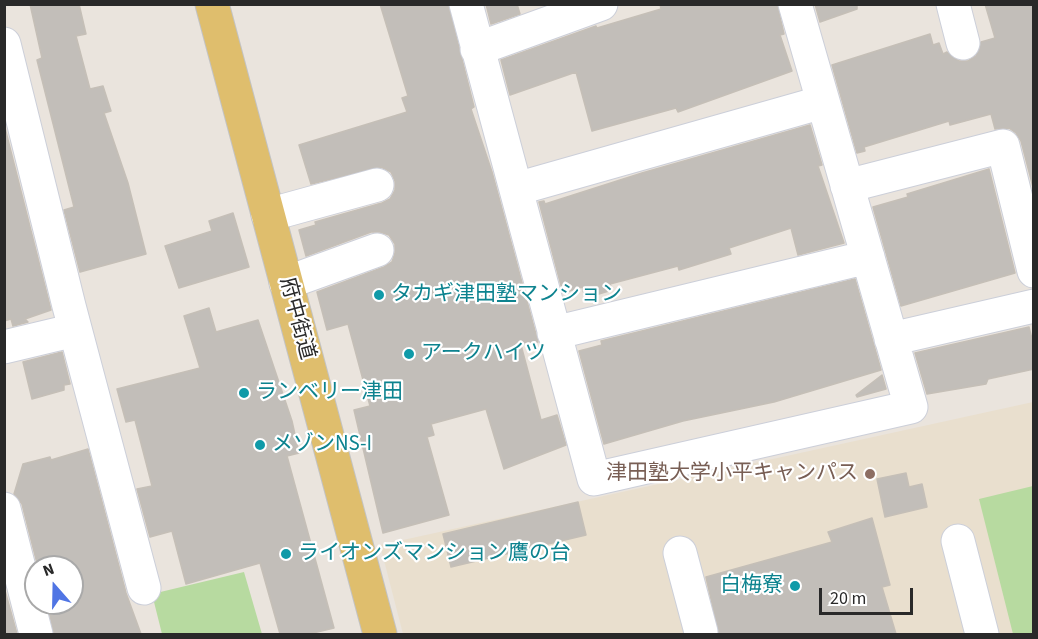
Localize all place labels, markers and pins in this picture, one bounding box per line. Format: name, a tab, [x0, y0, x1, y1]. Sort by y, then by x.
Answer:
place label: タカギ津田塾マンション	[391, 282, 622, 308]
marker: タカギ津田塾マンション	[372, 288, 386, 302]
place label: アークハイツ	[421, 341, 546, 367]
marker: アークハイツ	[402, 347, 416, 361]
place label: ランベリー津田	[256, 380, 403, 406]
marker: ランベリー津田	[237, 386, 251, 400]
place label: メゾンNS-I	[272, 432, 372, 458]
marker: メゾンNS-I	[253, 438, 267, 452]
place label: 津田塾大学小平キャンパス	[606, 461, 858, 487]
marker: 津田塾大学小平キャンパス	[863, 467, 877, 481]
place label: ライオンズマンション鷹の台	[298, 541, 571, 567]
marker: ライオンズマンション鷹の台	[279, 547, 293, 561]
place label: 白梅寮	[720, 573, 783, 599]
marker: 白梅寮	[788, 579, 802, 593]

